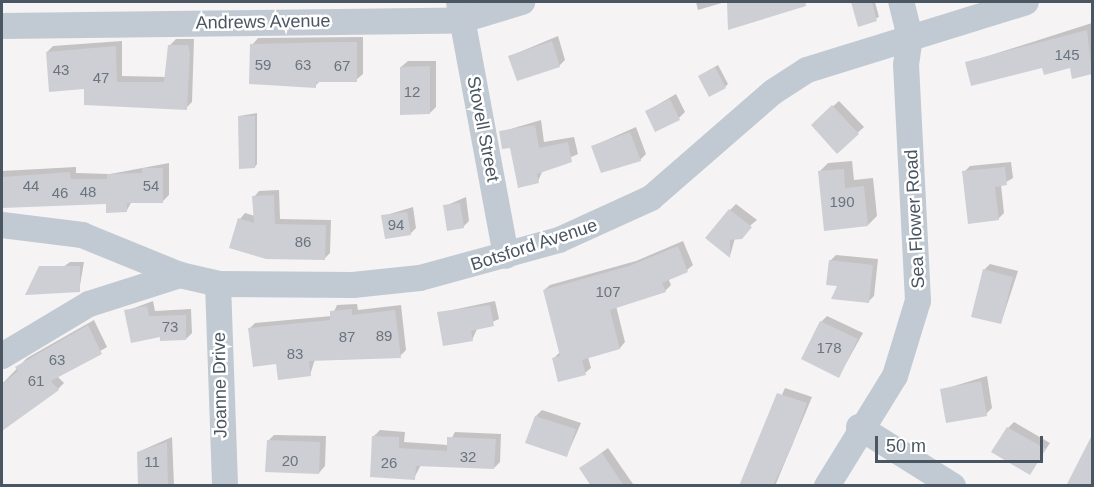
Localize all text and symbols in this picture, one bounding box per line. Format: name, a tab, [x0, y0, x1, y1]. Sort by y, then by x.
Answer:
street label: Andrews Avenue	[195, 10, 331, 34]
house number: 145	[1054, 46, 1080, 64]
house number: 59	[255, 56, 271, 74]
house number: 63	[295, 56, 311, 74]
house number: 67	[334, 57, 350, 75]
house number: 43	[53, 61, 69, 79]
house number: 47	[93, 69, 109, 87]
street label: Stovell Street	[462, 74, 504, 184]
house number: 12	[404, 83, 420, 101]
street label: Sea Flower Road	[901, 149, 929, 289]
house number: 44	[23, 177, 39, 195]
house number: 54	[143, 177, 159, 195]
house number: 48	[80, 183, 96, 201]
house number: 46	[52, 184, 68, 202]
house number: 190	[829, 193, 855, 211]
street label: Botsford Avenue	[468, 214, 600, 276]
house number: 94	[388, 216, 404, 234]
house number: 86	[295, 233, 311, 251]
house number: 107	[595, 283, 621, 301]
house number: 73	[162, 318, 178, 336]
house number: 89	[376, 327, 392, 345]
house number: 87	[339, 328, 355, 346]
street label: Joanne Drive	[208, 332, 232, 438]
house number: 178	[816, 339, 842, 357]
house number: 83	[287, 345, 303, 363]
house number: 63	[49, 351, 65, 369]
house number: 61	[28, 372, 44, 390]
scale bar	[878, 424, 1046, 462]
text: 50 m	[886, 436, 926, 456]
house number: 32	[460, 448, 476, 466]
house number: 20	[282, 452, 298, 470]
house number: 11	[144, 453, 160, 471]
house number: 26	[381, 454, 397, 472]

